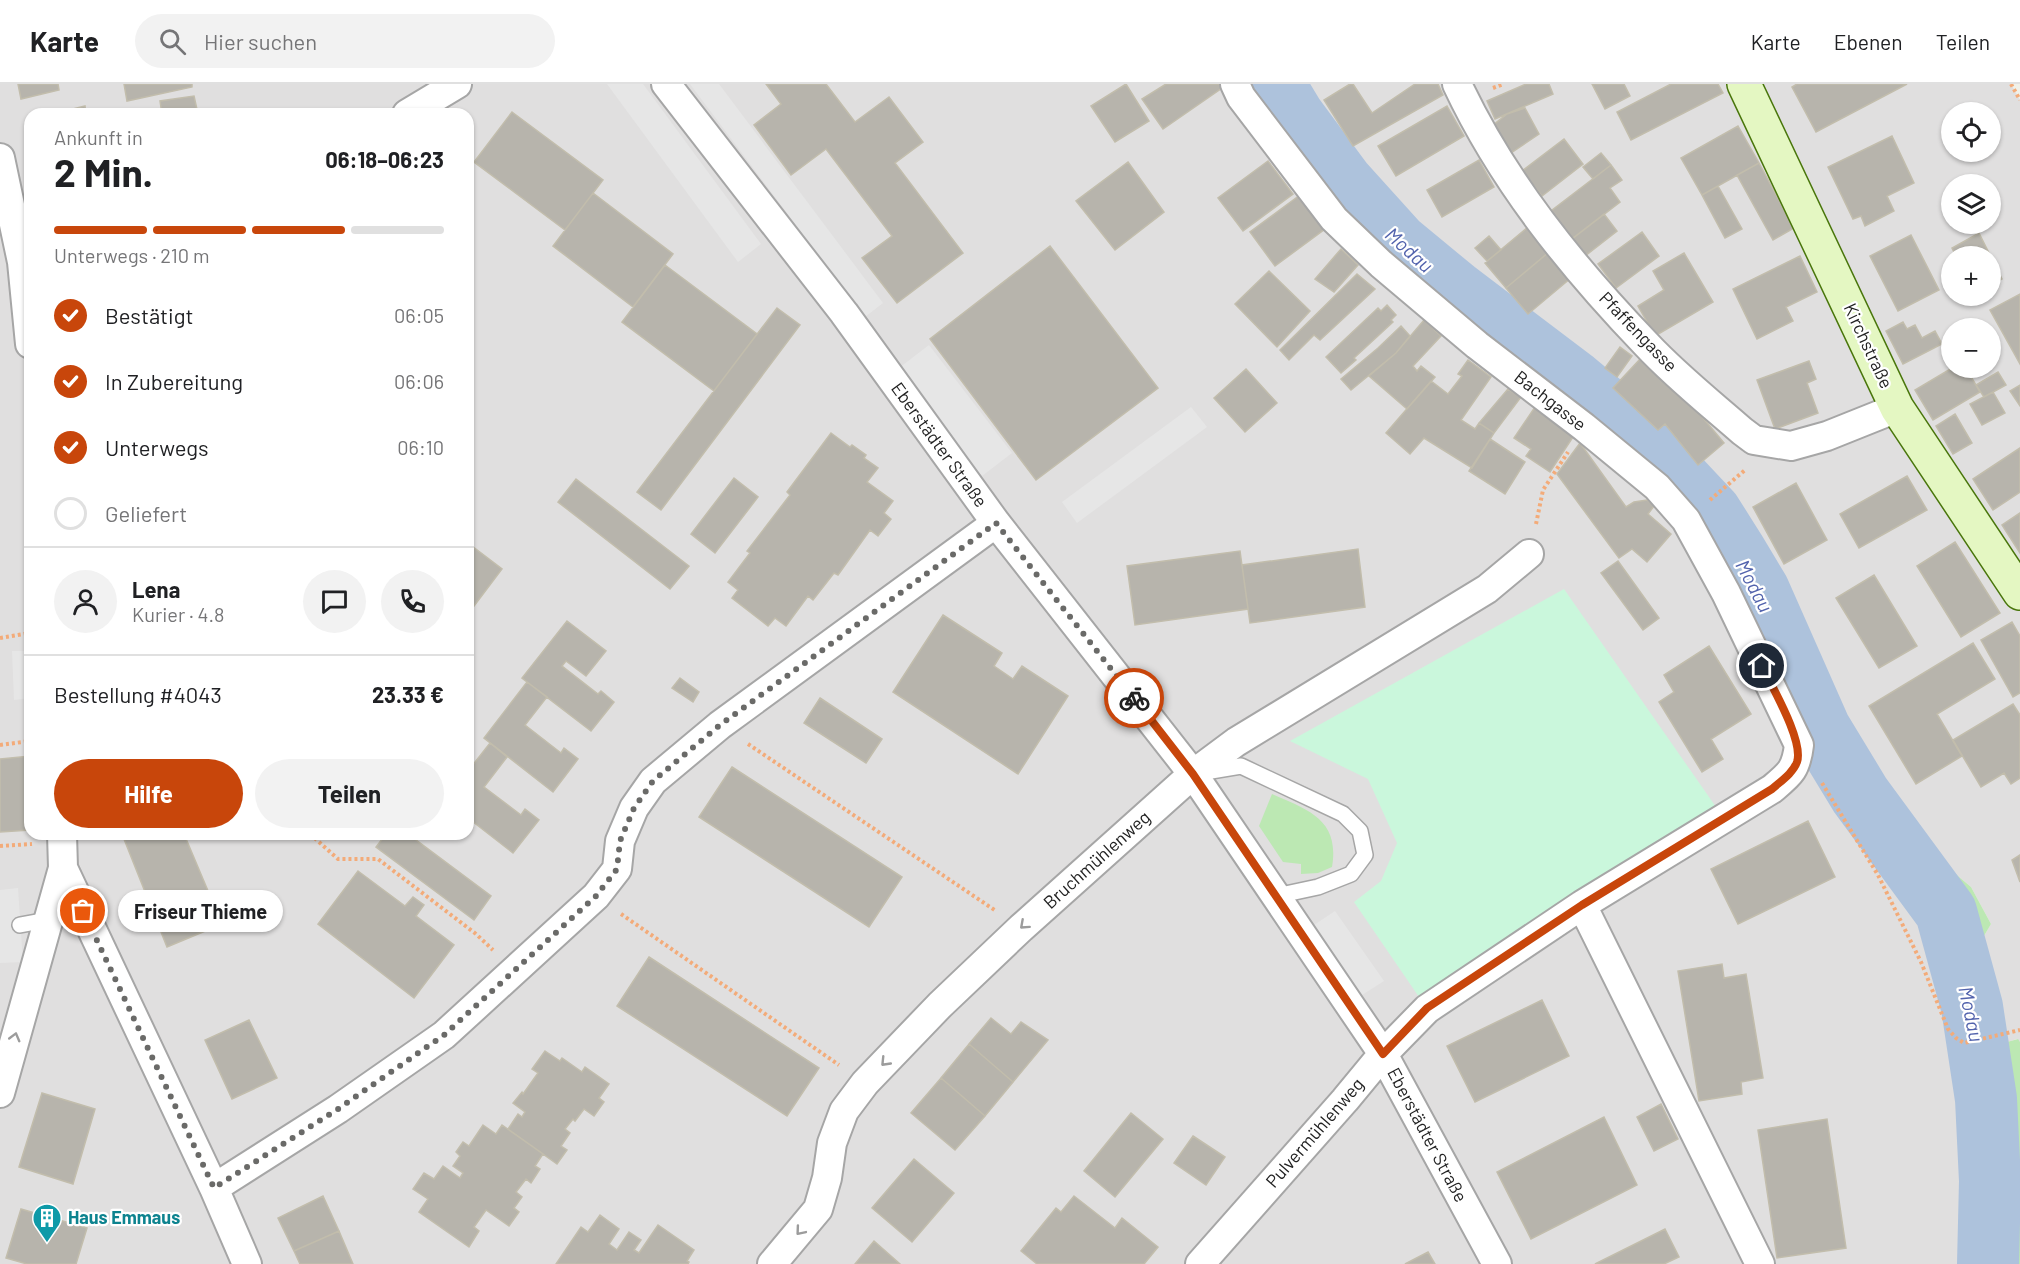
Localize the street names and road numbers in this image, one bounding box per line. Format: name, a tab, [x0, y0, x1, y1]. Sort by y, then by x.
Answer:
street label: Pfaffengasse	[1595, 287, 1682, 376]
street label: Kirchstraße	[1840, 299, 1898, 392]
street label: Bachgasse	[1510, 365, 1591, 435]
street label: Eberstädter Straße	[887, 378, 993, 511]
street label: Bruchmühlenweg	[1038, 806, 1154, 913]
street label: Eberstädter Straße	[1383, 1064, 1473, 1206]
street label: Pulvermühlenweg	[1261, 1073, 1368, 1192]

